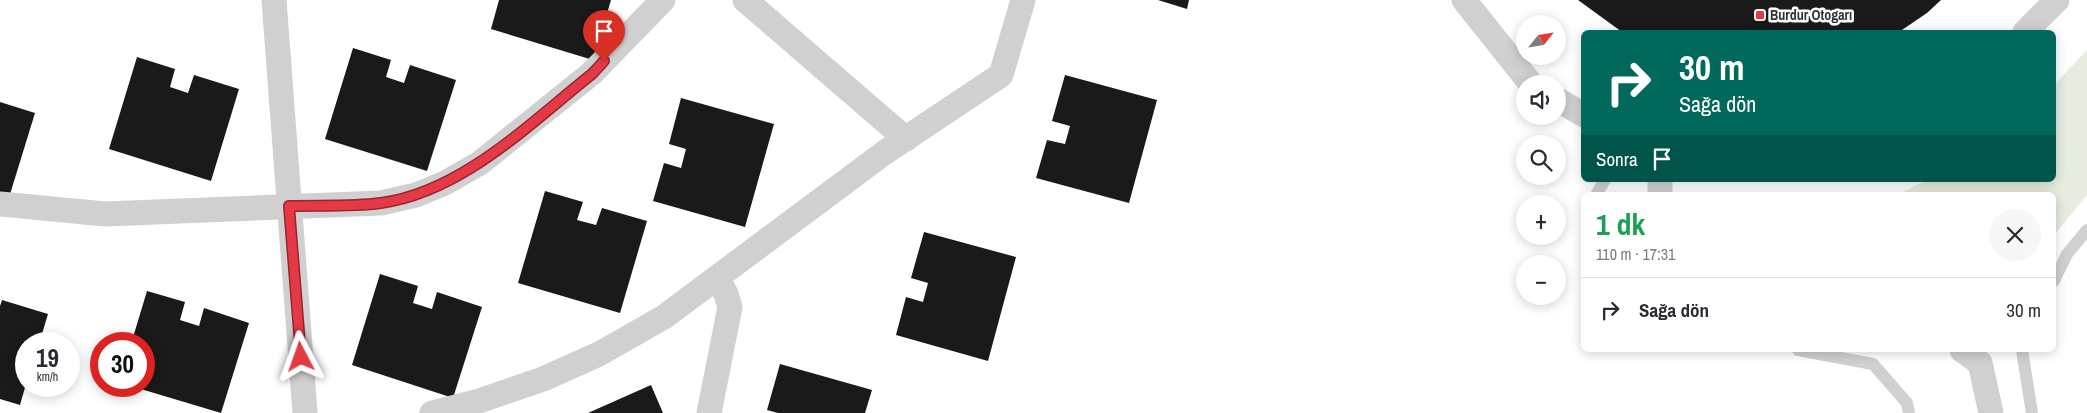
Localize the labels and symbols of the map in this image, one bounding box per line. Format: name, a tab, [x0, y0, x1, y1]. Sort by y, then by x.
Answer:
place label: Burdur Otogarı	[1770, 6, 1852, 24]
marker: Burdur Otogarı	[1754, 9, 1766, 21]
pin	[583, 10, 625, 61]
north arrow	[1516, 15, 1566, 65]
position arrow	[274, 330, 326, 382]
speed limit sign: 30	[90, 332, 155, 397]

